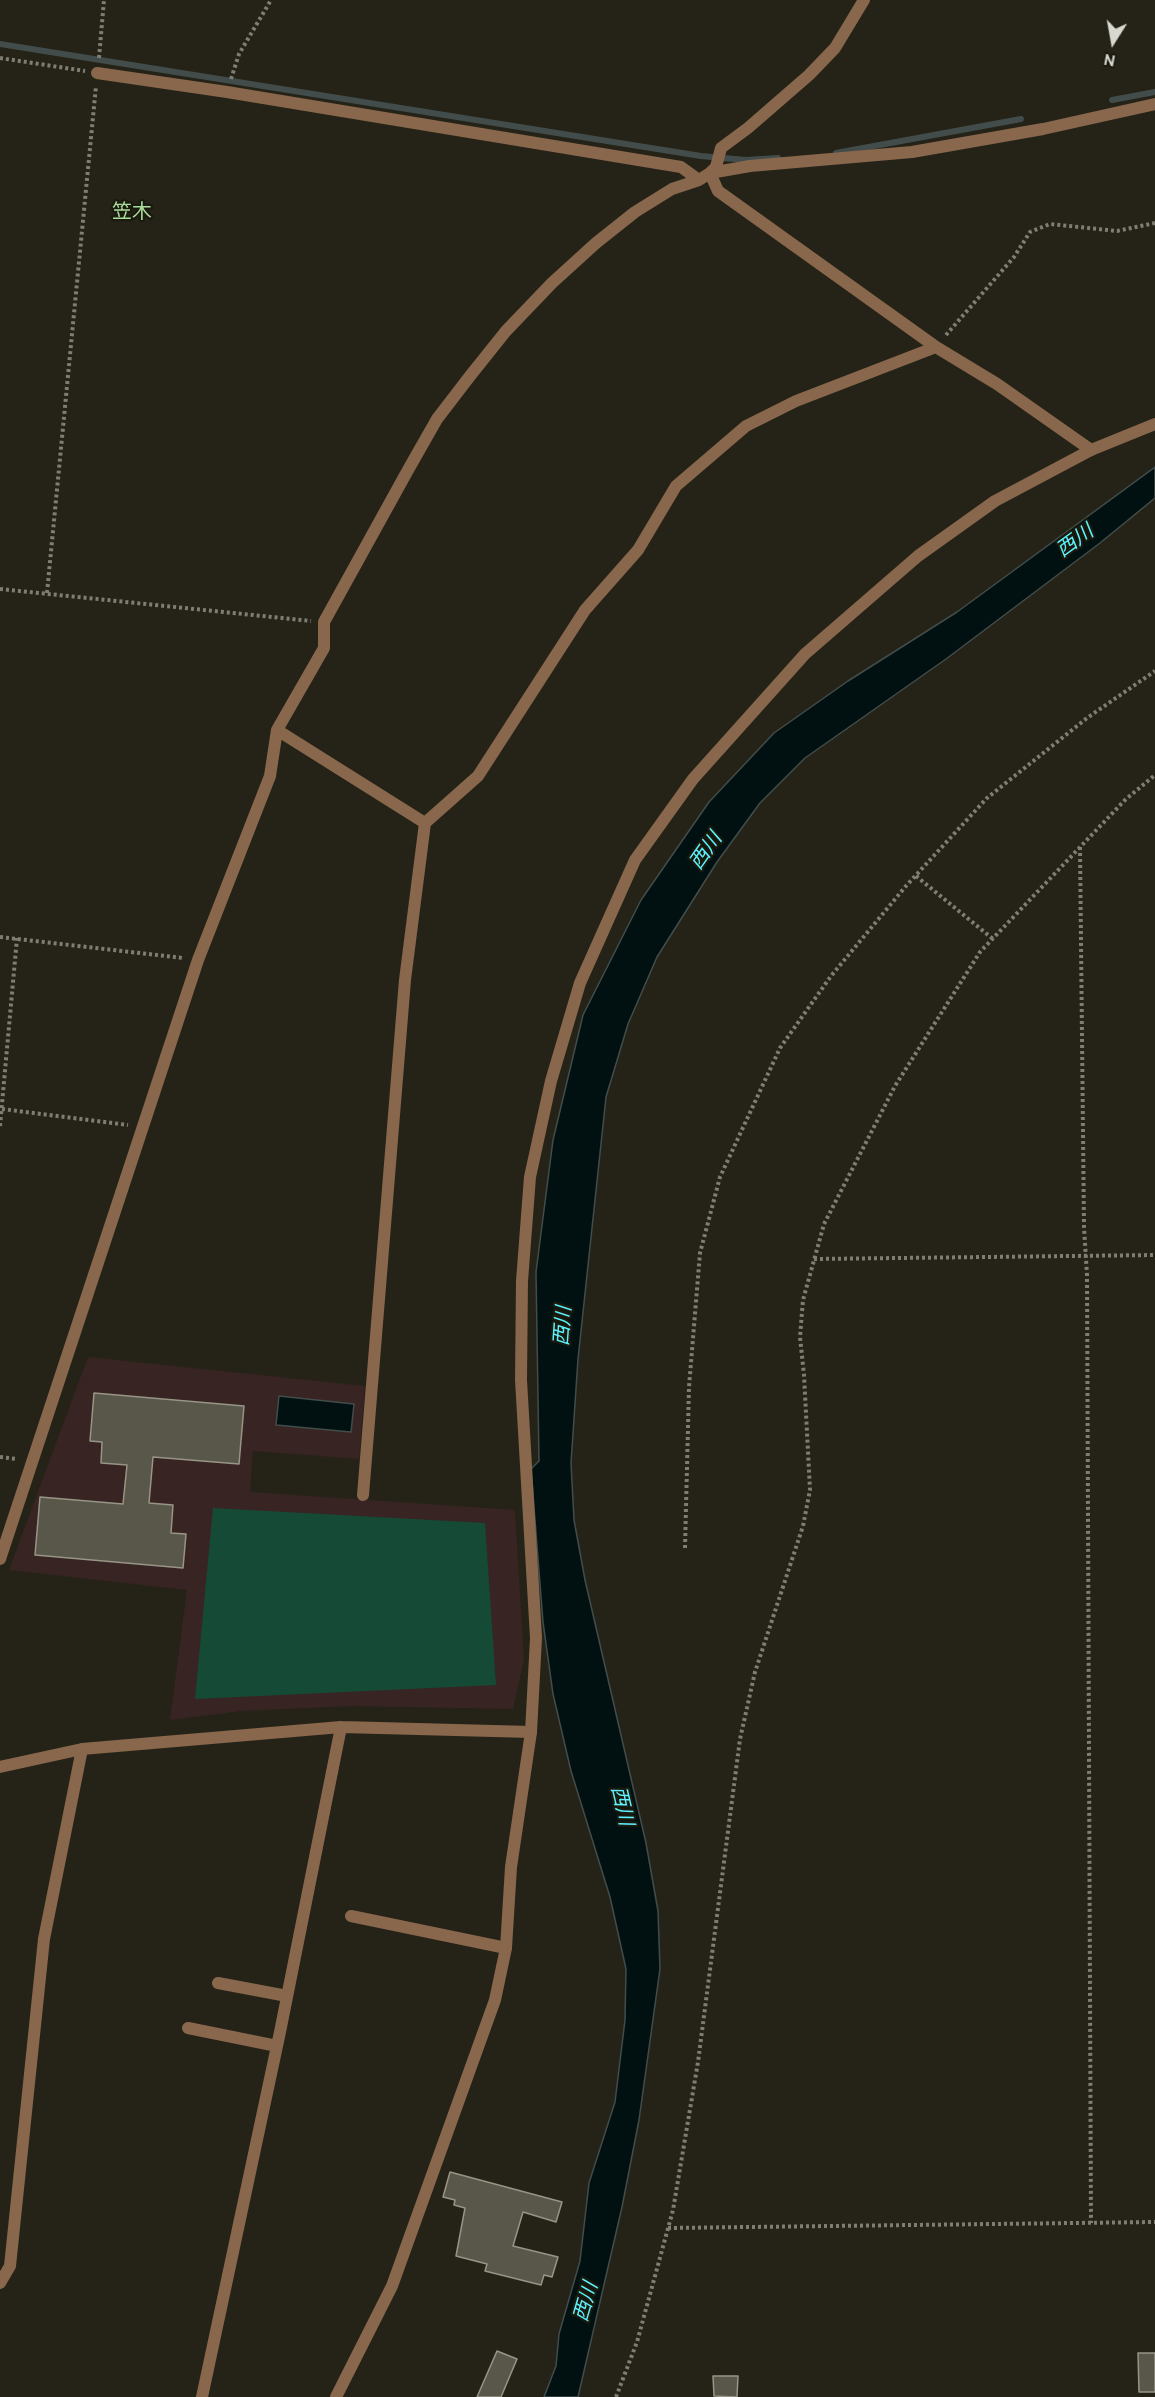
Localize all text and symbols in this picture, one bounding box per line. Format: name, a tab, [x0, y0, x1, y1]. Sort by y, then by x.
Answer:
north arrow	[1083, 12, 1143, 72]
text: N	[1102, 50, 1117, 71]
district label: 笠木	[112, 200, 152, 224]
water label: 西川	[1052, 520, 1098, 562]
water label: 西川	[685, 828, 727, 874]
water label: 西川	[550, 1305, 576, 1347]
water label: 西川	[606, 1784, 638, 1828]
water label: 西川	[569, 2279, 603, 2325]

